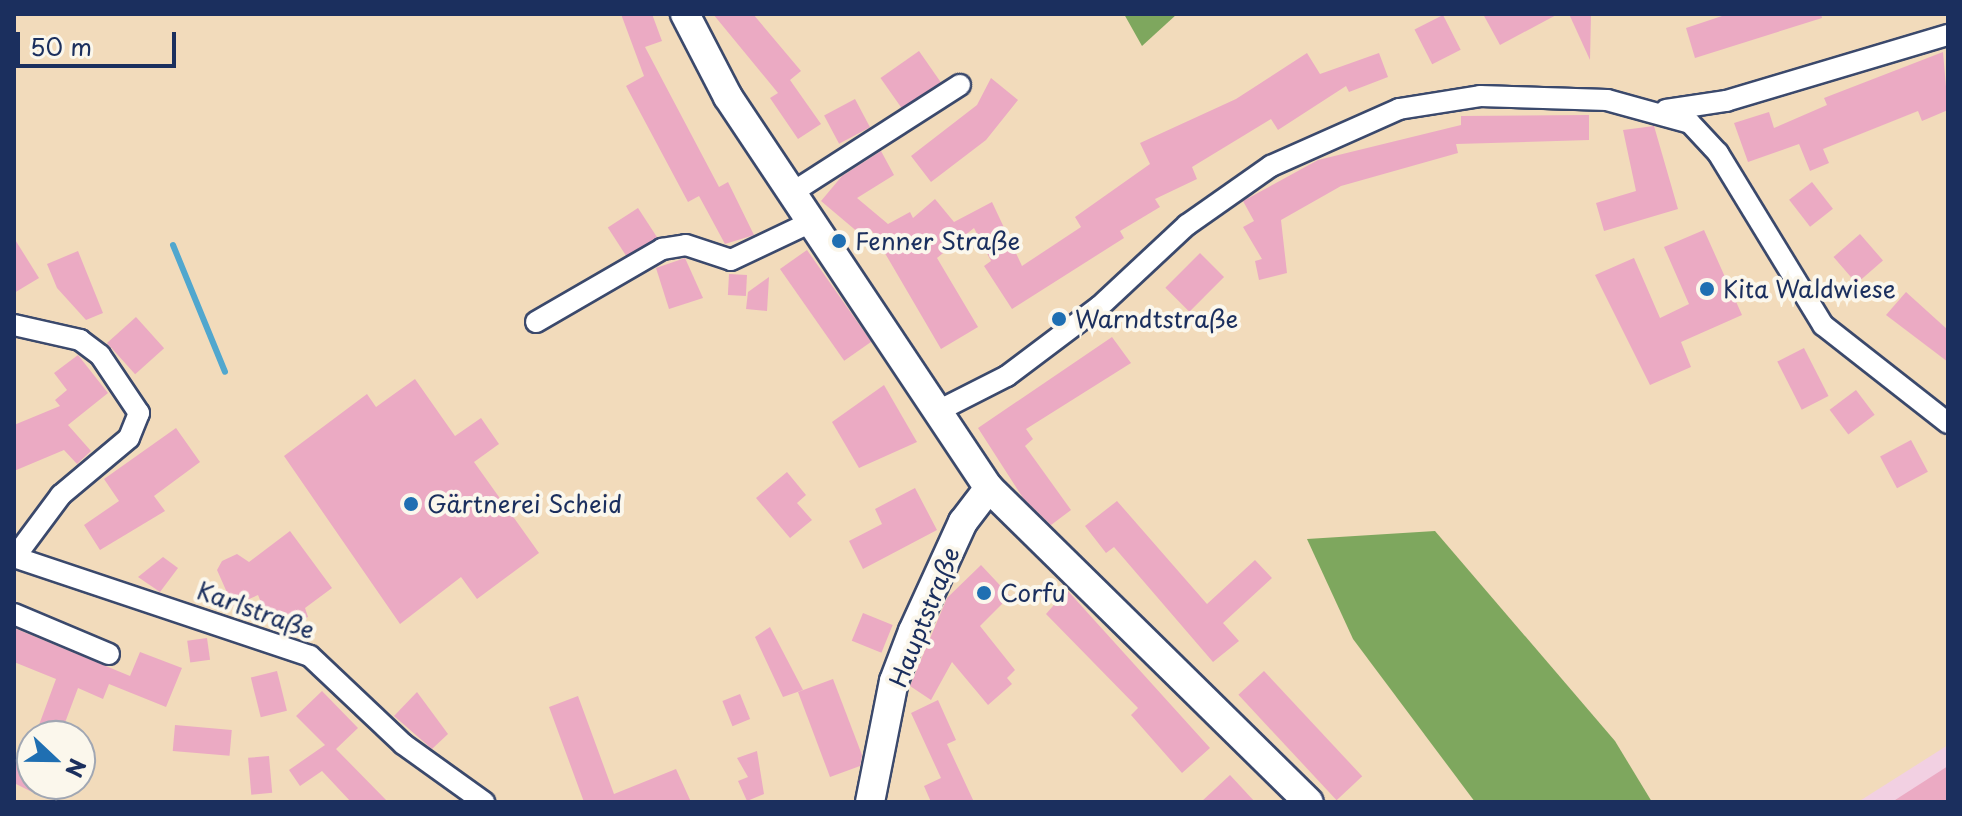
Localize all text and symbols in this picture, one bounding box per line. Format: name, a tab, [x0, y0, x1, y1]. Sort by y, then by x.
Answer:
scale bar	[20, 16, 180, 66]
text: 50 m	[30, 28, 92, 64]
place label: Fenner Straße	[855, 227, 1022, 255]
marker: Fenner Straße	[830, 232, 848, 250]
place label: Kita Waldwiese	[1723, 275, 1899, 303]
marker: Kita Waldwiese	[1698, 280, 1716, 298]
place label: Warndtstraße	[1075, 305, 1238, 333]
marker: Warndtstraße	[1050, 310, 1068, 328]
place label: Gärtnerei Scheid	[427, 490, 623, 518]
marker: Gärtnerei Scheid	[402, 495, 420, 513]
street label: Hauptstraße	[883, 543, 965, 691]
street label: Karlstraße	[193, 575, 319, 645]
place label: Corfu	[1000, 579, 1066, 607]
marker: Corfu	[975, 584, 993, 602]
north arrow	[16, 720, 96, 800]
text: N	[58, 754, 95, 783]

